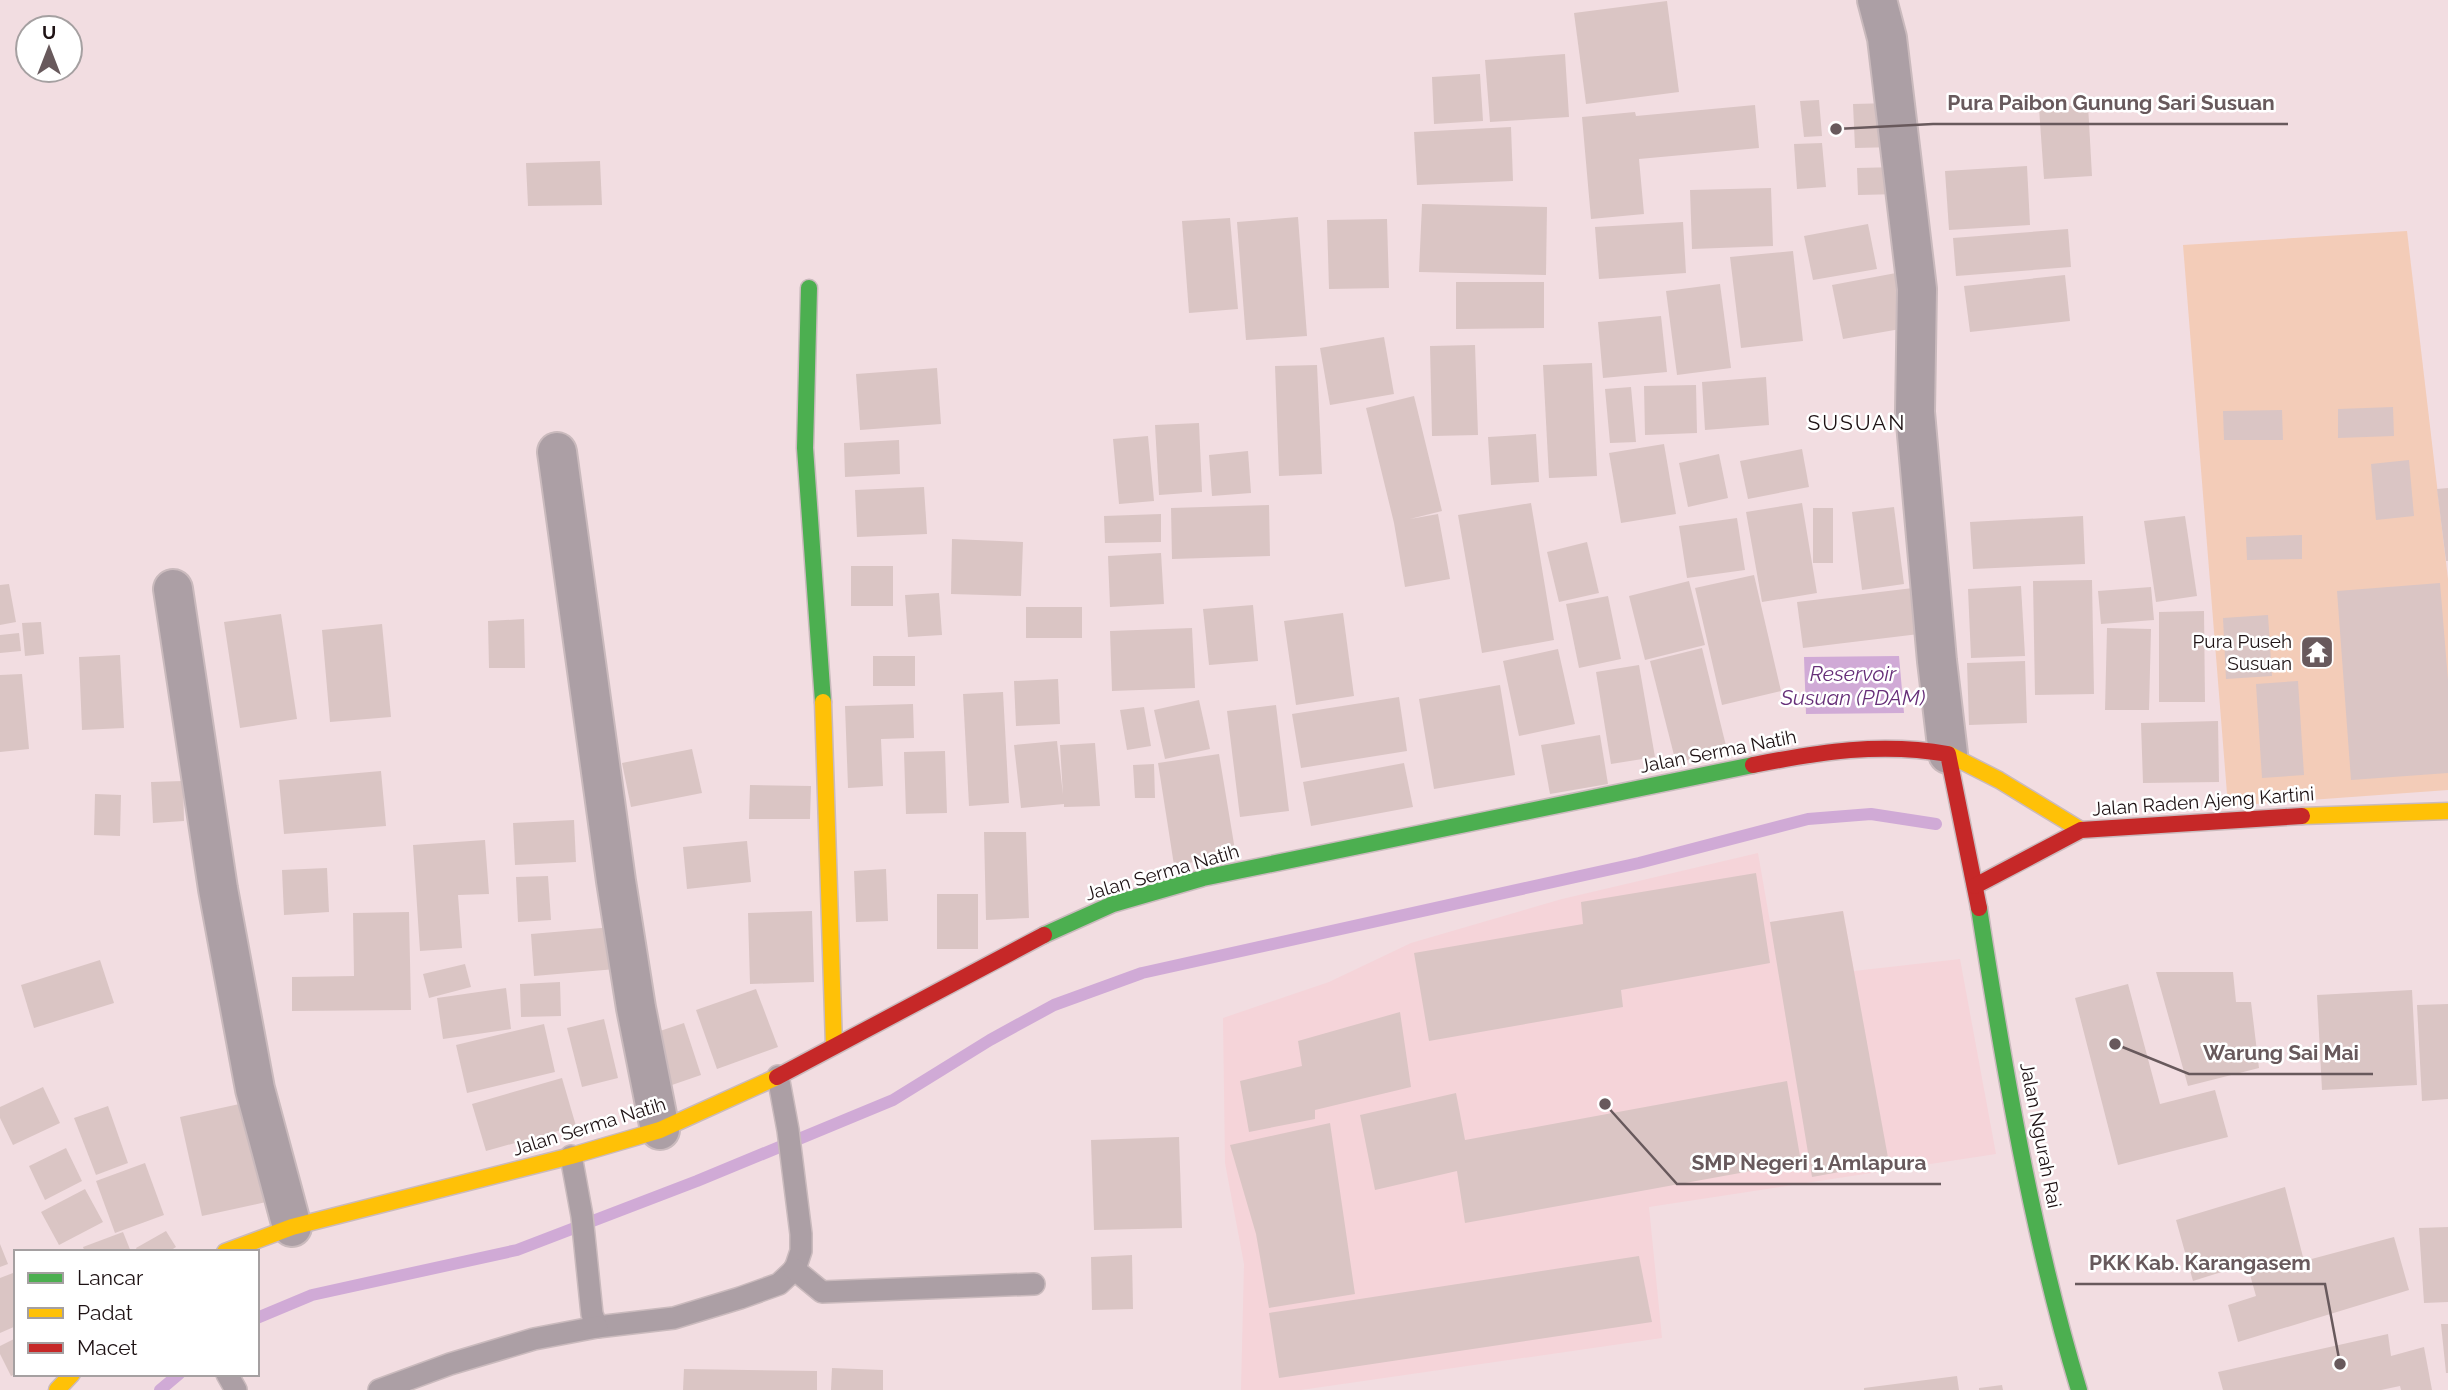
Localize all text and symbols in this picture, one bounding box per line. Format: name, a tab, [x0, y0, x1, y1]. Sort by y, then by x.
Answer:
north arrow	[14, 14, 84, 84]
text: U	[42, 21, 56, 43]
callout: Pura Paibon Gunung Sari Susuan	[1933, 82, 2288, 124]
text: Pura Paibon Gunung Sari Susuan	[1947, 90, 2275, 115]
district label: SUSUAN	[1808, 410, 1907, 435]
place label: Pura Puseh Susuan	[2193, 630, 2292, 674]
temple icon: Pura Puseh Susuan	[2298, 633, 2336, 671]
water label: Reservoir Susuan (PDAM)	[1780, 661, 1926, 710]
street label: Jalan Serma Natih	[1638, 725, 1798, 777]
street label: Jalan Raden Ajeng Kartini	[2091, 782, 2315, 820]
street label: Jalan Serma Natih	[1082, 839, 1242, 905]
callout: Warung Sai Mai	[2189, 1032, 2373, 1074]
text: Warung Sai Mai	[2203, 1040, 2359, 1065]
street label: Jalan Ngurah Rai	[2016, 1060, 2066, 1210]
street label: Jalan Serma Natih	[510, 1092, 668, 1160]
callout: SMP Negeri 1 Amlapura	[1677, 1142, 1941, 1184]
text: SMP Negeri 1 Amlapura	[1692, 1150, 1927, 1175]
callout: PKK Kab. Karangasem	[2075, 1242, 2325, 1284]
legend	[14, 1250, 259, 1376]
text: PKK Kab. Karangasem	[2089, 1250, 2311, 1275]
text: Lancar	[77, 1265, 144, 1290]
text: Padat	[77, 1300, 133, 1325]
text: Macet	[77, 1335, 137, 1360]

